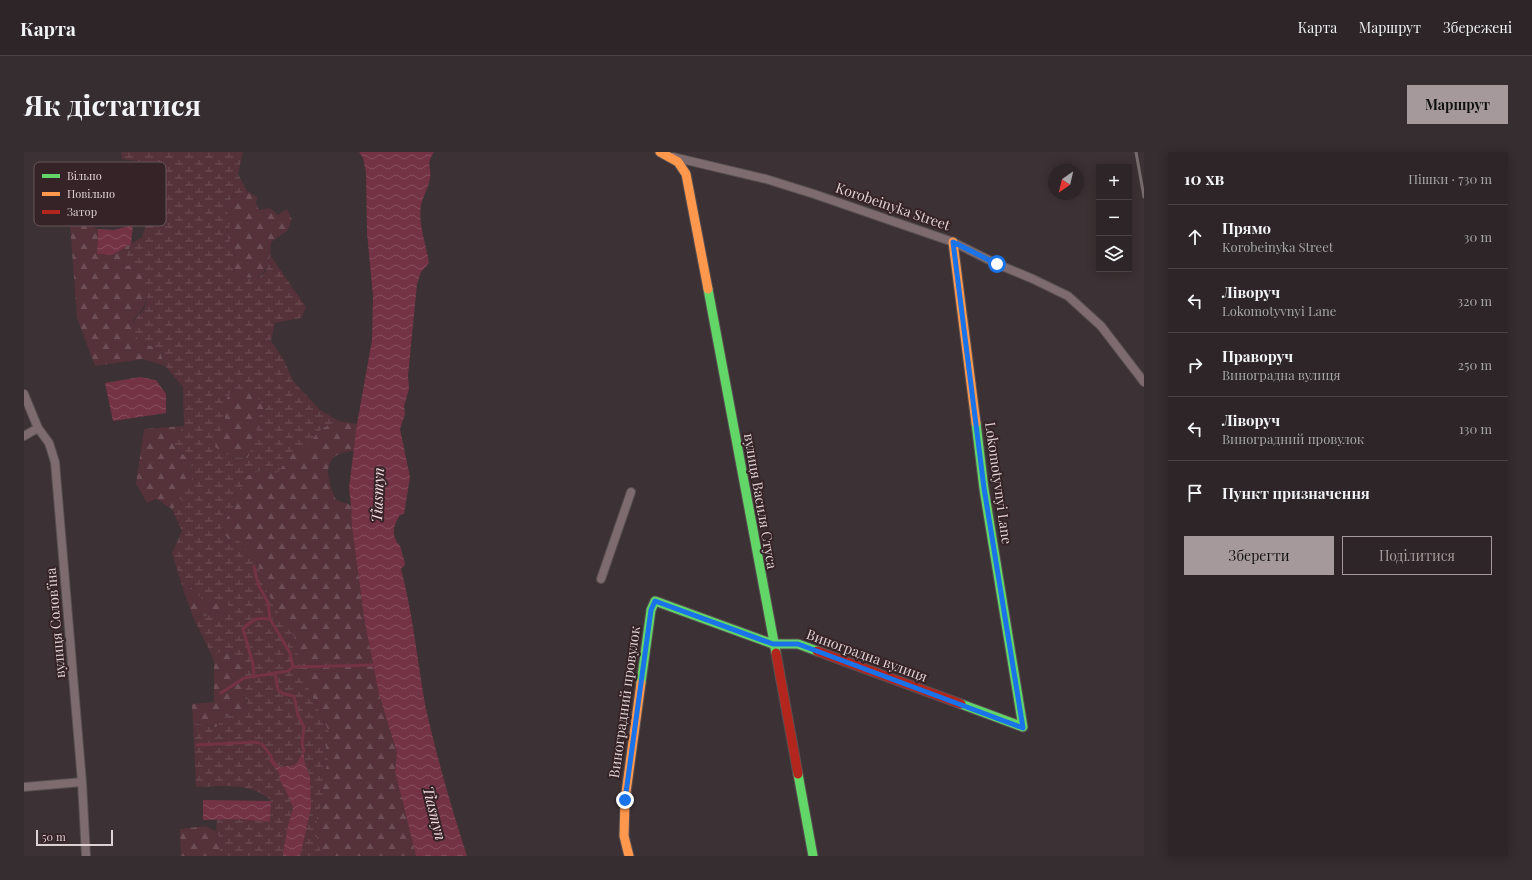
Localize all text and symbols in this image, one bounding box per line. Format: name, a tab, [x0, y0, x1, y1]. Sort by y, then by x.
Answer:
text: Карта	[20, 15, 76, 41]
text: Карта	[1298, 18, 1337, 37]
text: Маршрут	[1359, 18, 1421, 37]
text: Збережені	[1443, 18, 1512, 37]
button: Маршрут	[1407, 85, 1508, 124]
text: Як дістатися	[24, 86, 201, 123]
legend	[34, 162, 166, 226]
north arrow	[1048, 164, 1084, 200]
map controls	[1096, 164, 1132, 272]
button: +	[1096, 164, 1132, 200]
text: 10 хв	[1184, 167, 1224, 189]
text: Вільно	[67, 168, 102, 183]
text: Пішки · 730 m	[1408, 170, 1492, 187]
street label: Korobeinyka Street	[833, 177, 954, 235]
text: Повільно	[67, 186, 115, 201]
button: −	[1096, 200, 1132, 236]
text: Затор	[67, 204, 97, 219]
text: Прямо	[1222, 218, 1271, 238]
icon: ahead	[1184, 226, 1206, 248]
text: 30 m	[1464, 228, 1492, 245]
button: layers	[1096, 236, 1132, 272]
text: Korobeinyka Street	[1222, 238, 1333, 255]
route start	[988, 255, 1006, 273]
text: Ліворуч	[1222, 282, 1280, 302]
icon: left	[1184, 290, 1206, 312]
text: 320 m	[1457, 292, 1492, 309]
text: Lokomotyvnyi Lane	[1222, 302, 1336, 319]
text: Праворуч	[1222, 346, 1293, 366]
icon: right	[1184, 354, 1206, 376]
text: 250 m	[1458, 356, 1492, 373]
text: Виноградна вулиця	[1222, 366, 1340, 383]
text: Ліворуч	[1222, 410, 1280, 430]
icon: left	[1184, 418, 1206, 440]
text: 130 m	[1459, 420, 1492, 437]
street label: Lokomotyvnyi Lane	[981, 421, 1017, 545]
text: Виноградний провулок	[1222, 430, 1364, 447]
street label: вулиця Василя Стуса	[740, 432, 782, 570]
water label: Tiasmyn	[366, 467, 388, 523]
icon: arrive	[1184, 482, 1206, 504]
text: Пункт призначення	[1222, 483, 1370, 503]
button: Зберегти	[1184, 536, 1334, 575]
button: Поділитися	[1342, 536, 1492, 575]
street label: вулиця Солов'їна	[41, 567, 69, 679]
street label: Виноградна вулиця	[804, 624, 931, 686]
street label: Виноградний провулок	[604, 625, 644, 779]
water label: Tiasmyn	[419, 784, 451, 842]
route end	[616, 791, 634, 809]
scale bar	[36, 828, 113, 847]
text: 50 m	[42, 829, 66, 844]

